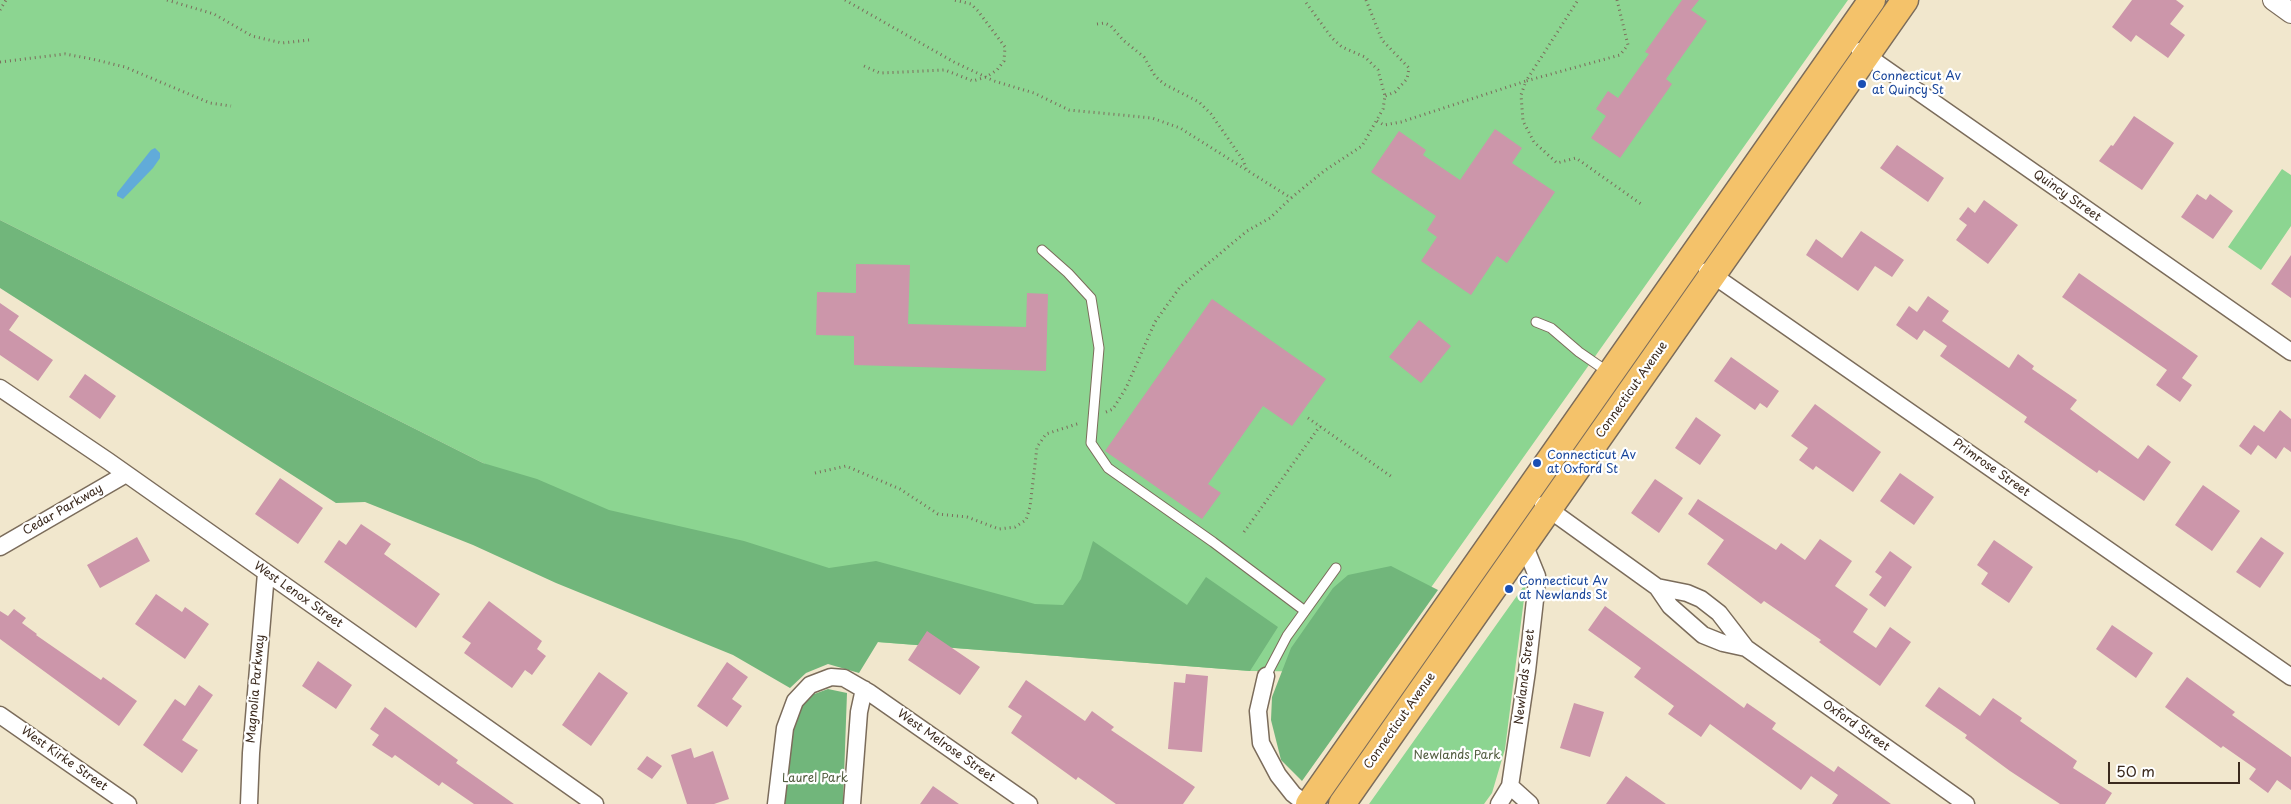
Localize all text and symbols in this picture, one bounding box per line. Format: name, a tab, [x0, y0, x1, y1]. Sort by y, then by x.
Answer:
place label: Connecticut Av at Quincy St	[1872, 70, 1961, 98]
marker: Connecticut Av at Quincy St	[1856, 78, 1868, 90]
street label: Quincy Street	[2030, 167, 2104, 225]
street label: Connecticut Avenue	[1593, 339, 1671, 441]
street label: Primrose Street	[1950, 436, 2032, 500]
place label: Connecticut Av at Oxford St	[1547, 449, 1636, 477]
marker: Connecticut Av at Oxford St	[1531, 457, 1543, 469]
street label: Cedar Parkway	[21, 481, 105, 539]
street label: West Lenox Street	[251, 559, 345, 631]
place label: Connecticut Av at Newlands St	[1519, 575, 1608, 603]
marker: Connecticut Av at Newlands St	[1503, 583, 1515, 595]
street label: Newlands Street	[1512, 628, 1538, 726]
street label: Magnolia Parkway	[244, 634, 268, 744]
street label: Connecticut Avenue	[1361, 670, 1439, 772]
street label: Oxford Street	[1820, 698, 1892, 754]
street label: West Melrose Street	[894, 707, 998, 785]
street label: West Kirke Street	[18, 724, 110, 794]
park label: Newlands Park	[1413, 749, 1501, 763]
scale bar	[2111, 752, 2244, 784]
text: 50 m	[2116, 759, 2155, 782]
park label: Laurel Park	[782, 772, 848, 786]

